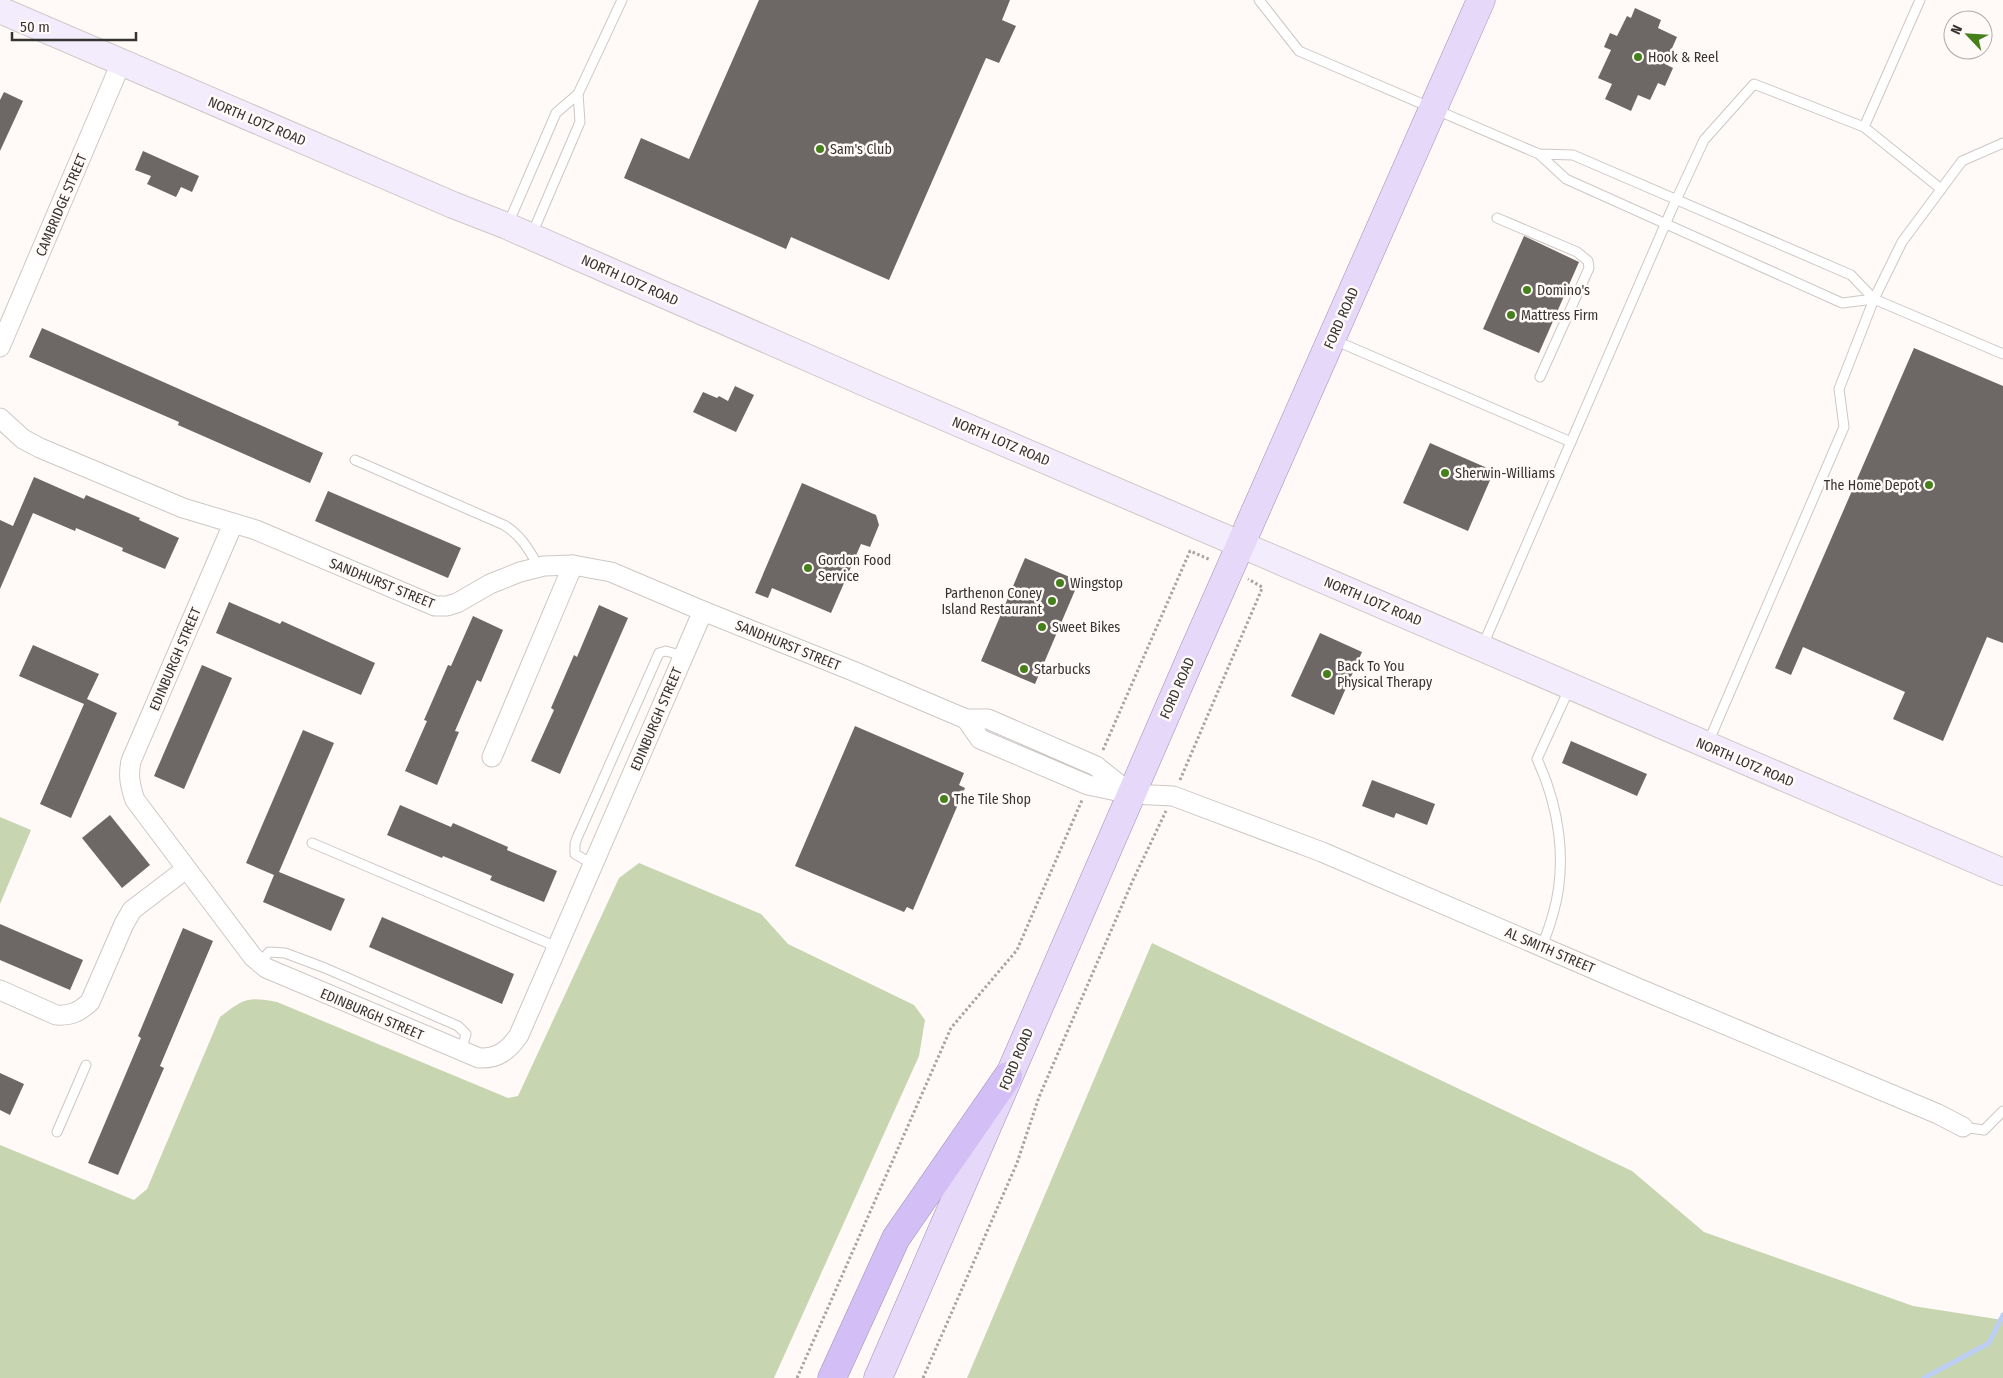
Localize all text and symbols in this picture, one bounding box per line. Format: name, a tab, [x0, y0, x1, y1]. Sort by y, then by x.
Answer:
scale bar	[12, 10, 136, 42]
north arrow	[1943, 10, 1993, 60]
text: 50 m	[20, 18, 50, 36]
text: N	[1947, 22, 1966, 37]
place label: Hook & Reel	[1648, 49, 1719, 66]
marker: Hook & Reel	[1632, 51, 1644, 63]
street label: NORTH LOTZ ROAD	[205, 93, 308, 150]
place label: Sam's Club	[830, 141, 892, 158]
marker: Sam's Club	[814, 143, 826, 155]
street label: CAMBRIDGE STREET	[32, 151, 91, 259]
street label: NORTH LOTZ ROAD	[579, 251, 681, 309]
place label: Domino's	[1537, 282, 1590, 299]
marker: Domino's	[1521, 284, 1533, 296]
street label: FORD ROAD	[1320, 285, 1363, 352]
place label: Mattress Firm	[1521, 307, 1598, 324]
marker: Mattress Firm	[1505, 309, 1517, 321]
street label: NORTH LOTZ ROAD	[949, 413, 1052, 470]
place label: Sherwin-Williams	[1455, 465, 1555, 482]
marker: Sherwin-Williams	[1439, 467, 1451, 479]
place label: The Home Depot	[1824, 477, 1919, 494]
marker: The Home Depot	[1923, 479, 1935, 491]
place label: Gordon Food Service	[818, 552, 891, 585]
street label: SANDHURST STREET	[327, 555, 437, 612]
marker: Gordon Food Service	[802, 562, 814, 574]
street label: NORTH LOTZ ROAD	[1321, 573, 1424, 630]
place label: Wingstop	[1070, 575, 1123, 592]
marker: Wingstop	[1054, 577, 1066, 589]
place label: Parthenon Coney Island Restaurant	[941, 585, 1043, 618]
marker: Parthenon Coney Island Restaurant	[1046, 595, 1058, 607]
street label: EDINBURGH STREET	[146, 605, 205, 713]
street label: SANDHURST STREET	[733, 617, 843, 674]
place label: Sweet Bikes	[1052, 619, 1120, 636]
marker: Sweet Bikes	[1036, 621, 1048, 633]
street label: FORD ROAD	[1156, 655, 1199, 722]
place label: Back To You Physical Therapy	[1337, 658, 1433, 691]
place label: Starbucks	[1034, 661, 1090, 678]
marker: Starbucks	[1018, 663, 1030, 675]
street label: EDINBURGH STREET	[627, 665, 686, 773]
marker: Back To You Physical Therapy	[1321, 668, 1333, 680]
street label: NORTH LOTZ ROAD	[1693, 734, 1796, 791]
place label: The Tile Shop	[954, 791, 1031, 808]
marker: The Tile Shop	[938, 793, 950, 805]
street label: AL SMITH STREET	[1502, 924, 1598, 977]
street label: EDINBURGH STREET	[318, 985, 426, 1044]
street label: FORD ROAD	[996, 1026, 1037, 1093]

